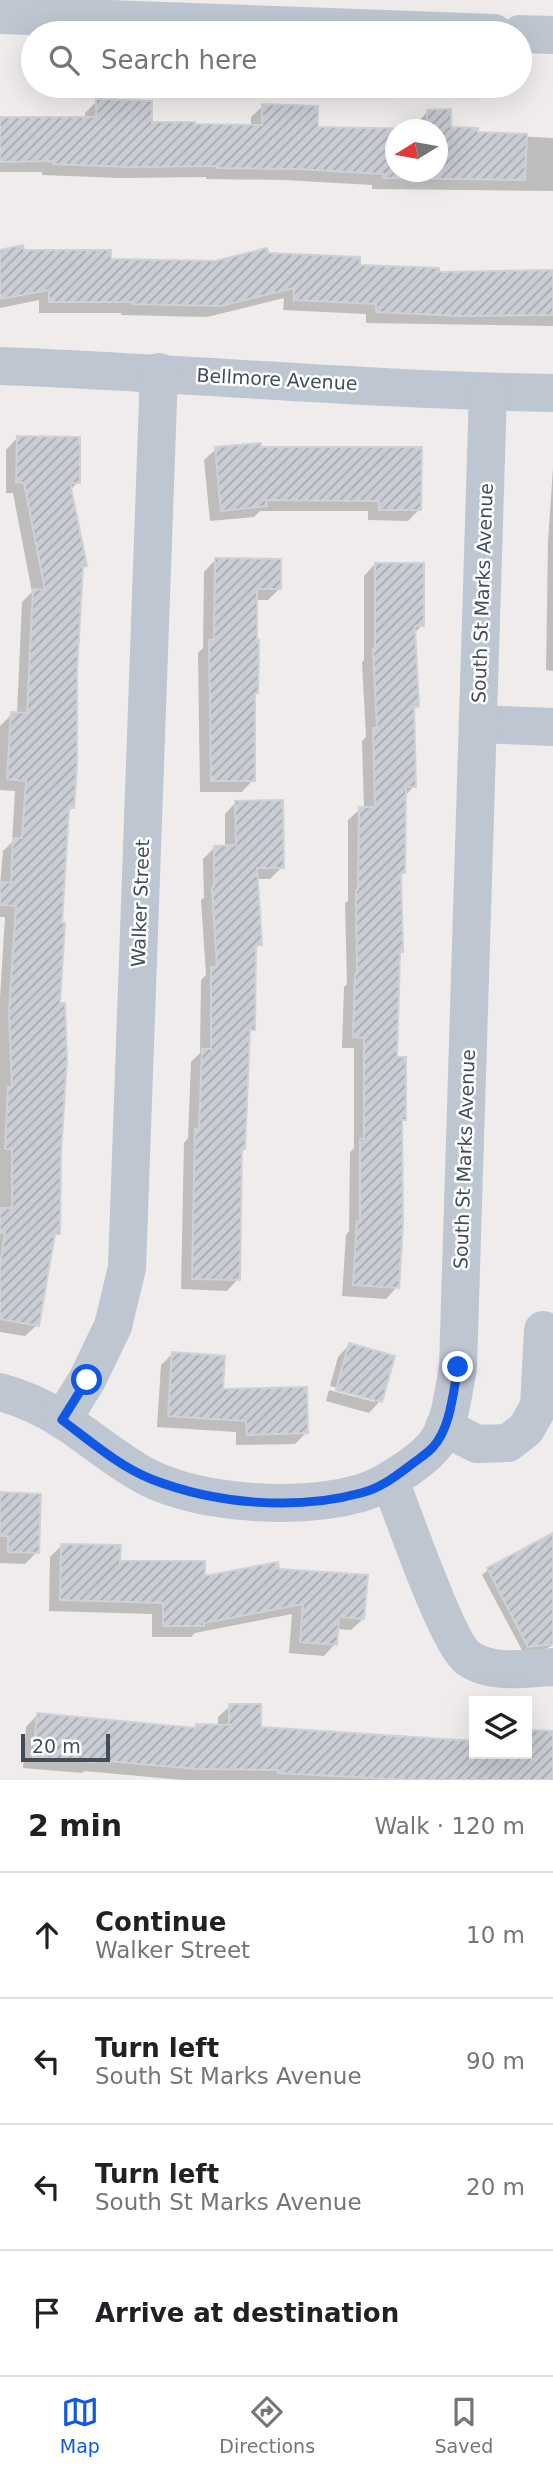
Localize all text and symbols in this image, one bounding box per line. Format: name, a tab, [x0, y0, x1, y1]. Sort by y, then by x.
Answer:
search box	[21, 21, 532, 98]
icon: search	[45, 41, 83, 79]
text: Search here	[101, 45, 257, 75]
north arrow	[385, 119, 448, 182]
street label: Bellmore Avenue	[196, 364, 358, 394]
street label: South St Marks Avenue	[467, 483, 497, 703]
street label: Walker Street	[127, 839, 153, 967]
street label: South St Marks Avenue	[449, 1049, 479, 1269]
route end	[442, 1351, 473, 1382]
route start	[71, 1364, 102, 1395]
map controls	[469, 1696, 532, 1759]
button: layers	[469, 1696, 532, 1759]
scale bar	[21, 1731, 110, 1763]
text: 20 m	[32, 1735, 81, 1757]
text: 2 min	[28, 1808, 122, 1843]
text: Walk · 120 m	[374, 1813, 525, 1839]
text: Continue	[95, 1907, 226, 1937]
icon: ahead	[28, 1916, 66, 1954]
text: 10 m	[466, 1922, 525, 1948]
text: Walker Street	[95, 1937, 250, 1963]
text: Turn left	[95, 2033, 219, 2063]
icon: left	[28, 2042, 66, 2080]
text: 90 m	[466, 2048, 525, 2074]
text: South St Marks Avenue	[95, 2063, 362, 2089]
text: Turn left	[95, 2159, 219, 2189]
icon: left	[28, 2168, 66, 2206]
text: 20 m	[466, 2174, 525, 2200]
text: South St Marks Avenue	[95, 2189, 362, 2215]
icon: arrive	[28, 2294, 66, 2332]
text: Arrive at destination	[95, 2298, 399, 2328]
tab: Map	[60, 2393, 100, 2457]
tab: Directions	[219, 2393, 315, 2457]
tab: Saved	[435, 2393, 493, 2457]

